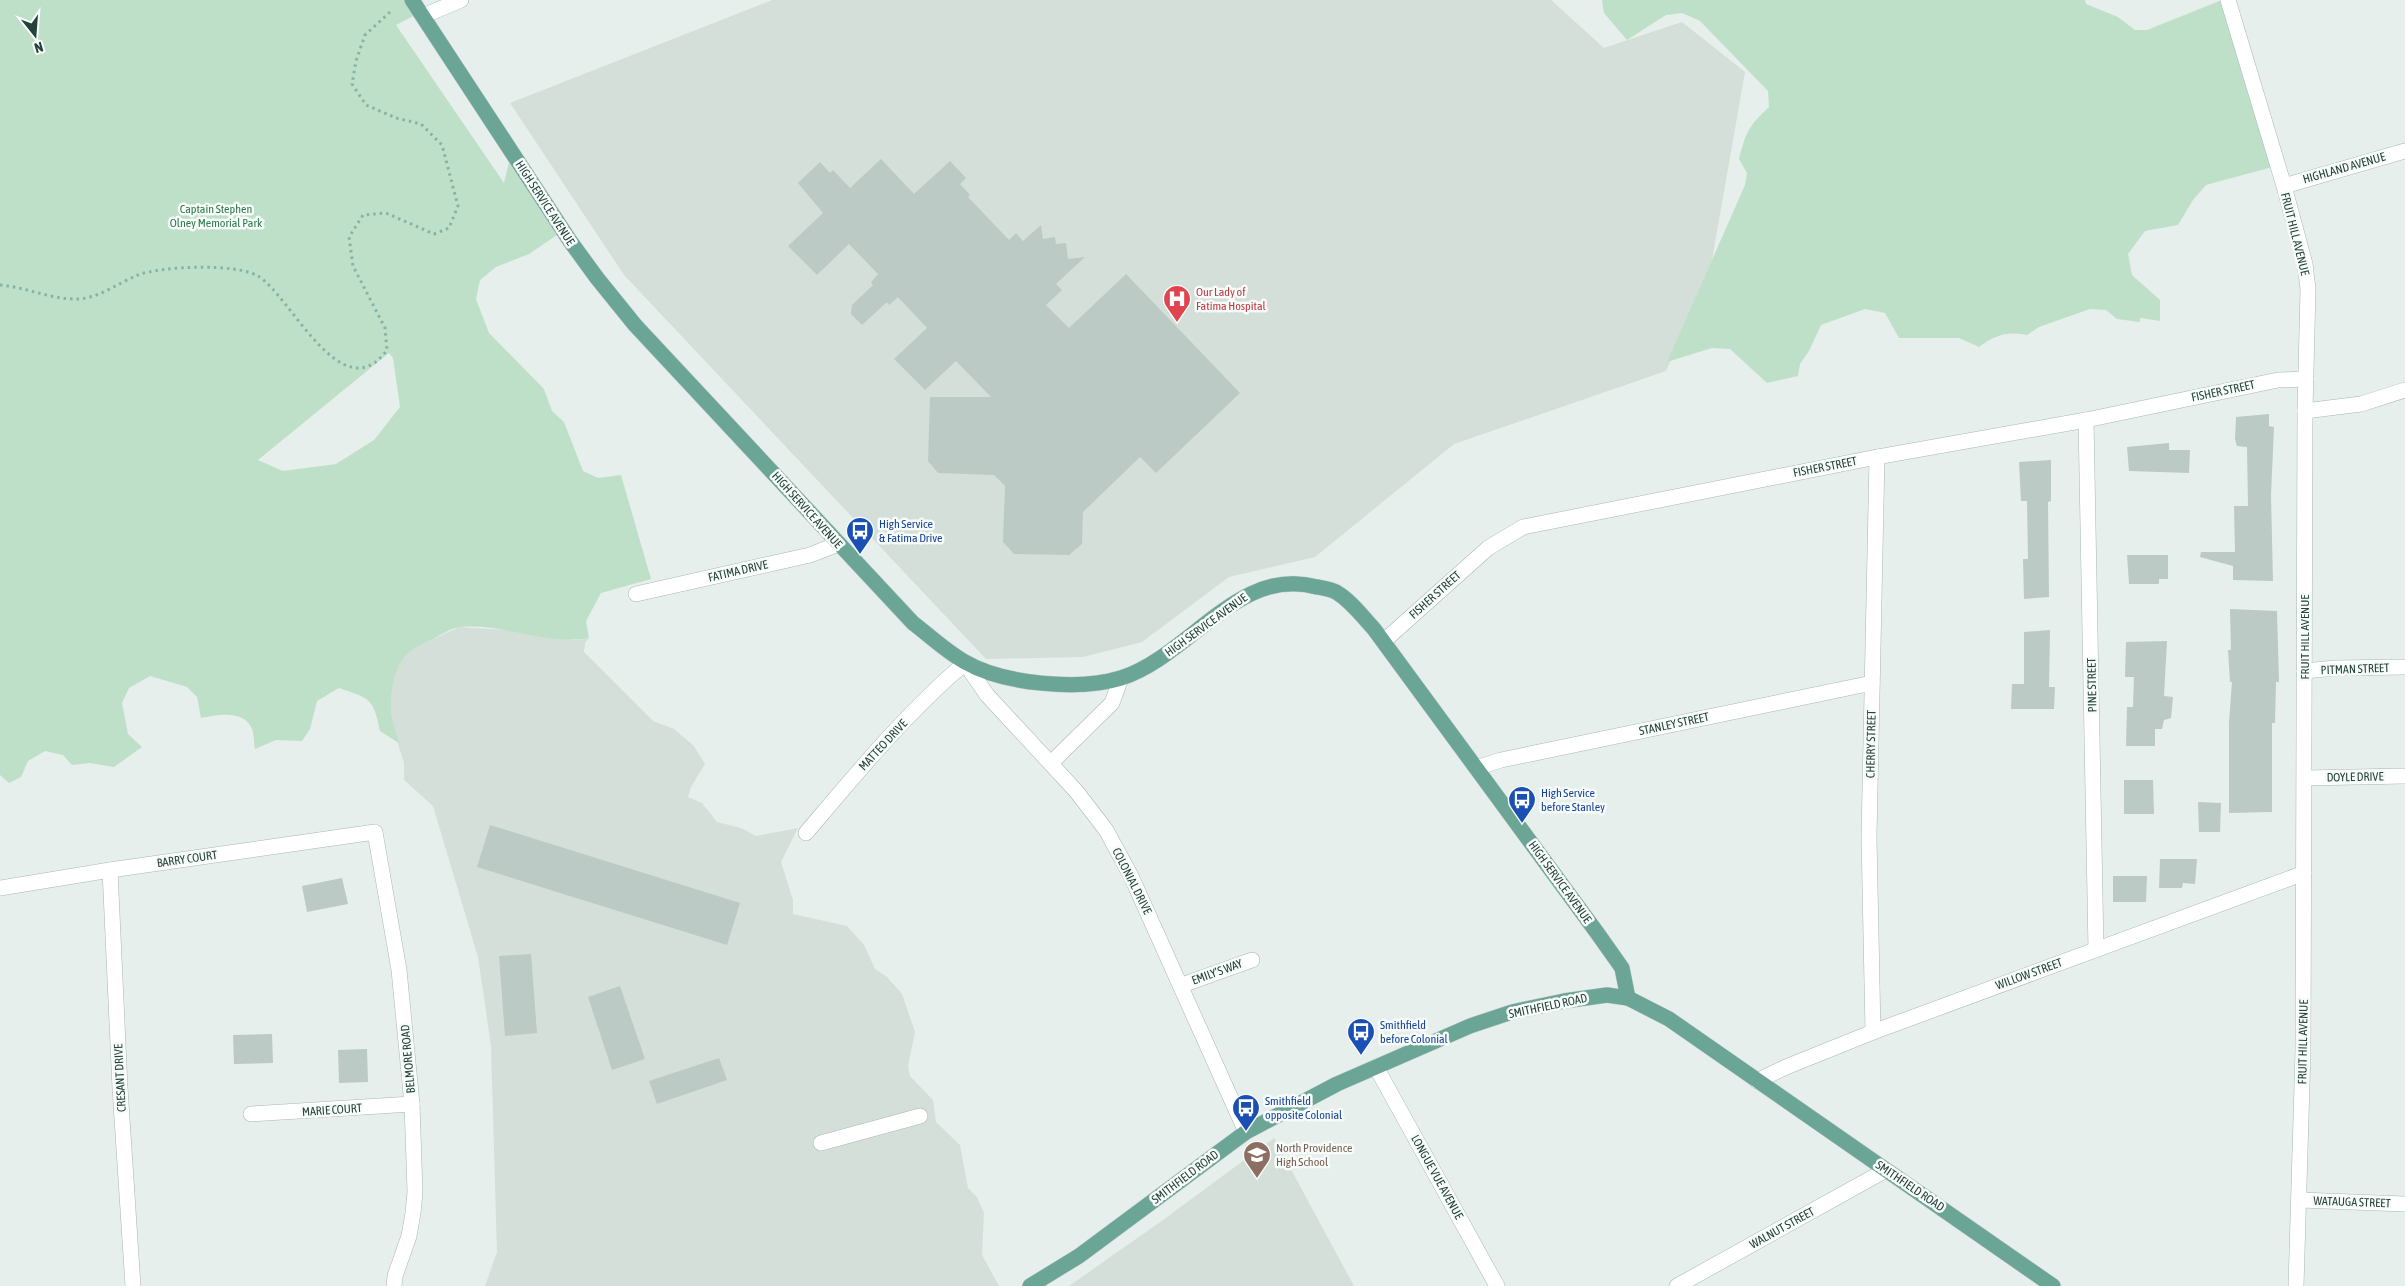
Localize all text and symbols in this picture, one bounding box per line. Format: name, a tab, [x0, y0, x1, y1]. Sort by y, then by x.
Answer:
north arrow	[10, 10, 60, 60]
text: N	[33, 39, 45, 56]
street label: HIGHLAND AVENUE	[2301, 150, 2387, 186]
street label: HIGH SERVICE AVENUE	[512, 158, 578, 248]
street label: FRUIT HILL AVENUE	[2278, 191, 2312, 277]
park label: Captain Stephen Olney Memorial Park	[170, 202, 263, 230]
hospital icon: Our Lady of Fatima Hospital	[1162, 284, 1192, 323]
place label: Our Lady of Fatima Hospital	[1196, 285, 1267, 313]
street label: FISHER STREET	[2190, 377, 2257, 405]
street label: FISHER STREET	[1792, 454, 1859, 480]
street label: HIGH SERVICE AVENUE	[769, 469, 845, 551]
bus stop icon: High Service & Fatima Drive	[845, 516, 875, 555]
place label: High Service & Fatima Drive	[879, 517, 942, 545]
street label: FATIMA DRIVE	[707, 557, 769, 585]
street label: FISHER STREET	[1406, 568, 1464, 622]
street label: HIGH SERVICE AVENUE	[1162, 591, 1250, 659]
street label: FRUIT HILL AVENUE	[2298, 595, 2312, 679]
street label: PINE STREET	[2085, 657, 2099, 712]
street label: PITMAN STREET	[2320, 661, 2390, 677]
street label: CHERRY STREET	[1863, 709, 1879, 778]
street label: STANLEY STREET	[1638, 710, 1711, 738]
street label: MATTEO DRIVE	[856, 717, 910, 773]
street label: DOYLE DRIVE	[2326, 770, 2384, 784]
bus stop icon: High Service before Stanley	[1507, 785, 1537, 824]
place label: High Service before Stanley	[1541, 786, 1605, 814]
street label: HIGH SERVICE AVENUE	[1526, 838, 1594, 926]
street label: COLONIAL DRIVE	[1109, 845, 1155, 917]
street label: BARRY COURT	[156, 848, 219, 870]
street label: WILLOW STREET	[1994, 955, 2065, 993]
street label: EMILY’S WAY	[1190, 956, 1245, 988]
street label: SMITHFIELD ROAD	[1507, 991, 1589, 1021]
street label: FRUIT HILL AVENUE	[2295, 1000, 2311, 1084]
bus stop icon: Smithfield before Colonial	[1346, 1017, 1376, 1056]
place label: Smithfield before Colonial	[1380, 1018, 1449, 1046]
street label: BELMORE ROAD	[398, 1024, 418, 1094]
street label: CRESANT DRIVE	[111, 1044, 129, 1112]
bus stop icon: Smithfield opposite Colonial	[1231, 1093, 1261, 1132]
place label: Smithfield opposite Colonial	[1265, 1094, 1343, 1122]
street label: MARIE COURT	[301, 1101, 363, 1119]
street label: LONGUE VUE AVENUE	[1408, 1132, 1466, 1222]
school or university icon: North Providence High School	[1242, 1140, 1272, 1179]
place label: North Providence High School	[1276, 1141, 1353, 1169]
street label: SMITHFIELD ROAD	[1149, 1147, 1221, 1207]
street label: SMITHFIELD ROAD	[1873, 1158, 1947, 1214]
street label: WATAUGA STREET	[2313, 1194, 2392, 1210]
street label: WALNUT STREET	[1747, 1204, 1817, 1252]

